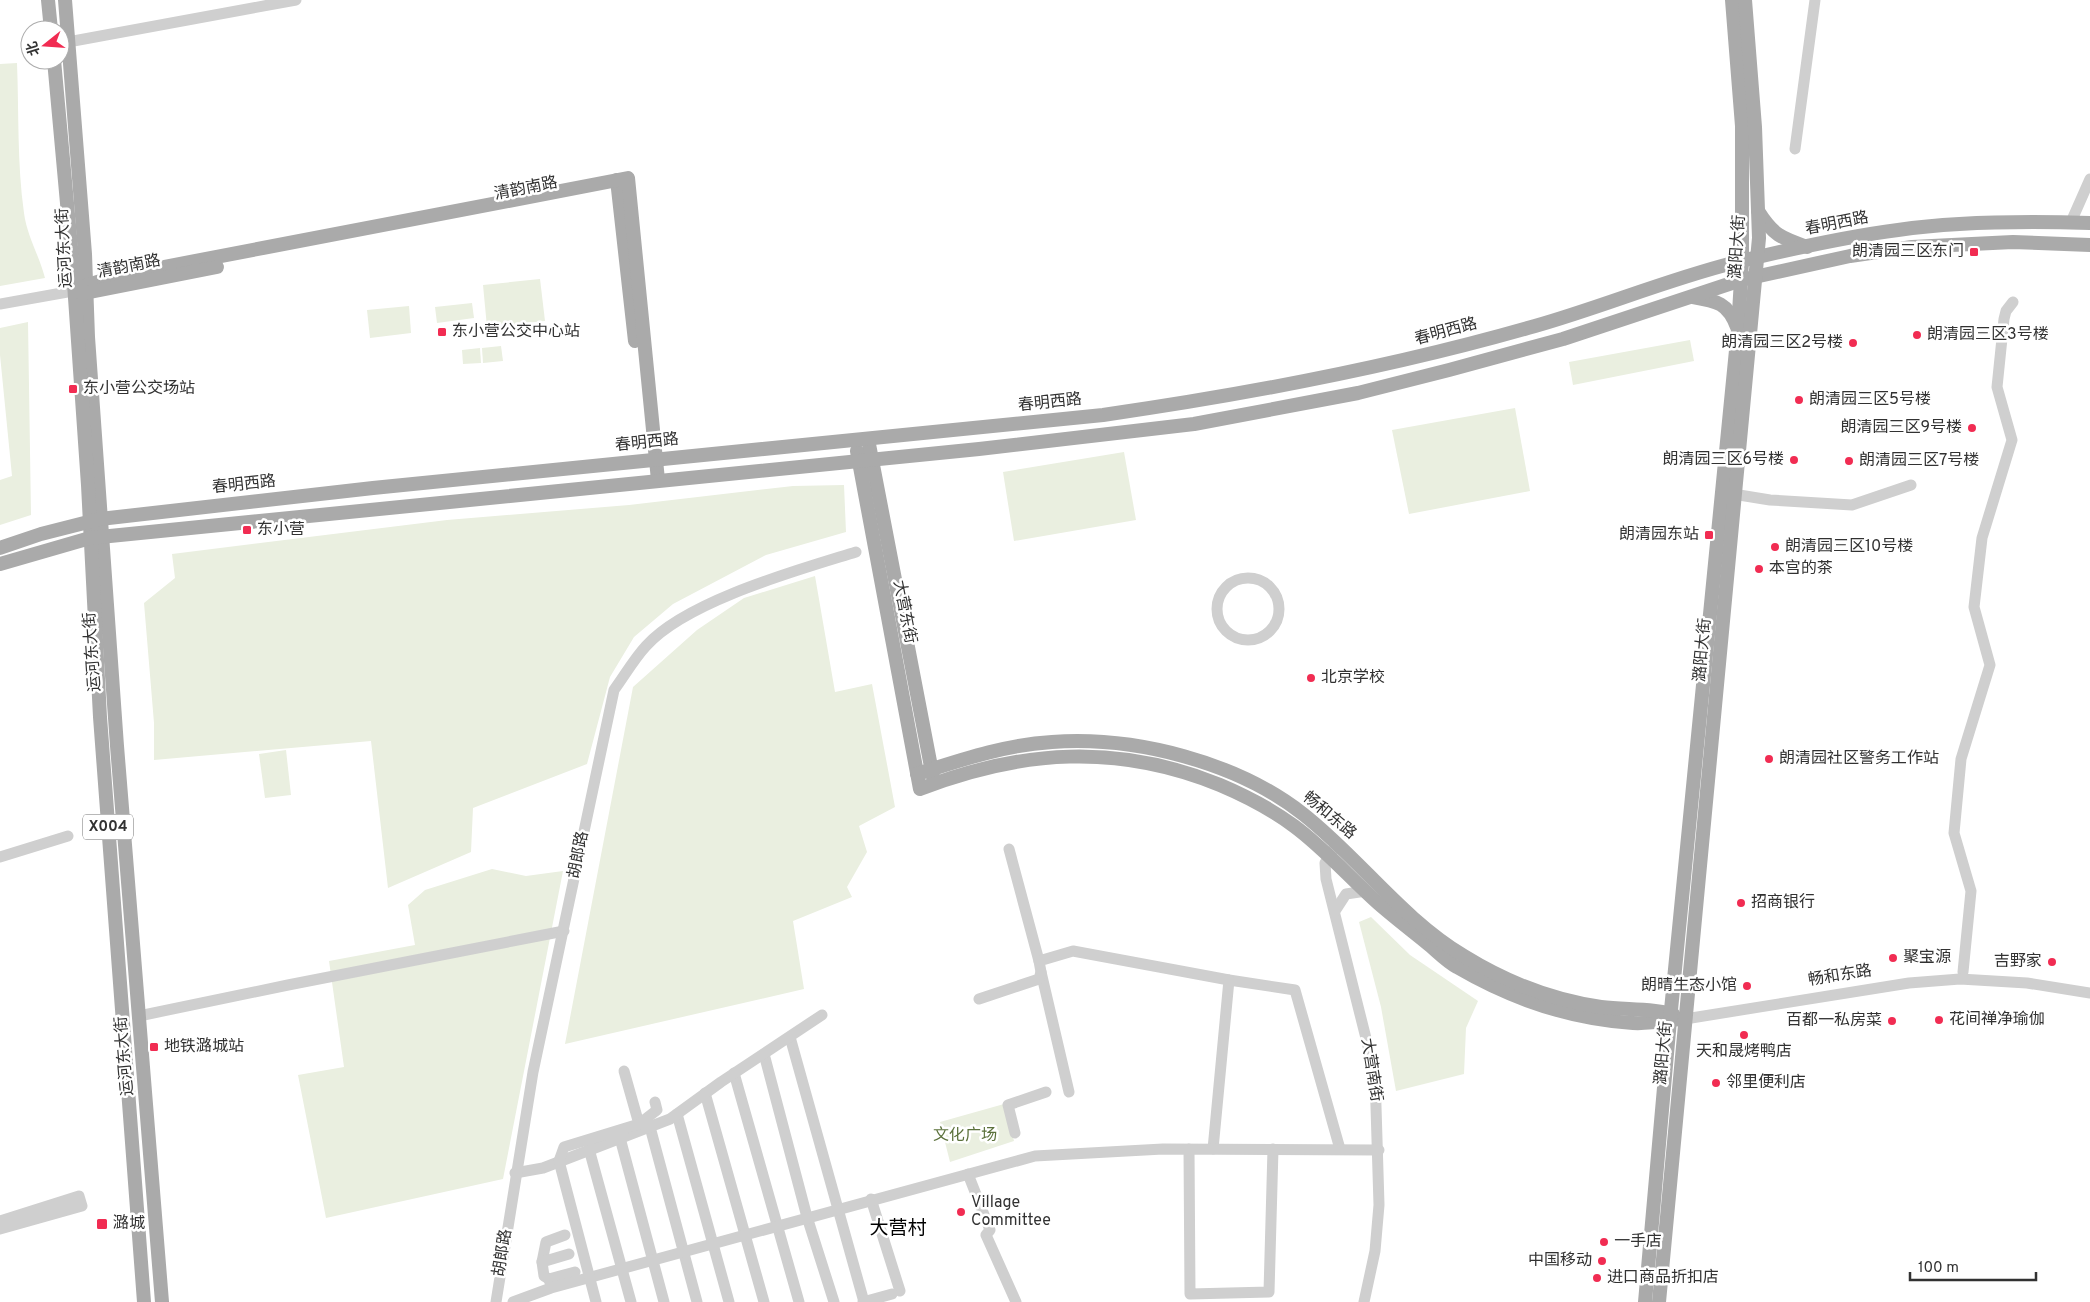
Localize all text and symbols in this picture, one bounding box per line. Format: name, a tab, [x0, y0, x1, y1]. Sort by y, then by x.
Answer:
north arrow	[20, 20, 70, 70]
text: 北	[24, 39, 44, 58]
street label: 清韵南路	[493, 173, 559, 205]
street label: 运河东大街	[53, 208, 77, 288]
street label: 春明西路	[1804, 208, 1870, 240]
street label: 潞阳大街	[1726, 214, 1750, 280]
place label: 朗清园三区东门	[1852, 242, 1964, 262]
marker: 朗清园三区东门	[1968, 246, 1980, 258]
street label: 清韵南路	[96, 251, 162, 283]
street label: 春明西路	[1412, 314, 1480, 350]
place label: 东小营公交中心站	[452, 322, 580, 342]
place label: 朗清园三区3号楼	[1927, 325, 2049, 345]
marker: 东小营公交中心站	[436, 326, 448, 338]
marker: 朗清园三区3号楼	[1911, 329, 1923, 341]
place label: 朗清园三区2号楼	[1721, 333, 1843, 353]
marker: 朗清园三区2号楼	[1847, 337, 1859, 349]
place label: 东小营公交场站	[83, 379, 195, 399]
marker: 东小营公交场站	[67, 383, 79, 395]
street label: 春明西路	[1017, 390, 1083, 416]
place label: 朗清园三区5号楼	[1809, 390, 1931, 410]
marker: 朗清园三区5号楼	[1793, 394, 1805, 406]
place label: 朗清园三区9号楼	[1840, 418, 1962, 438]
marker: 朗清园三区9号楼	[1966, 422, 1978, 434]
street label: 春明西路	[614, 430, 680, 456]
place label: 朗清园三区6号楼	[1662, 450, 1784, 470]
place label: 朗清园三区7号楼	[1859, 451, 1979, 471]
marker: 朗清园三区6号楼	[1788, 454, 1800, 466]
marker: 朗清园三区7号楼	[1843, 455, 1855, 467]
street label: 春明西路	[211, 472, 277, 498]
place label: 东小营	[257, 520, 305, 540]
marker: 东小营	[241, 524, 253, 536]
place label: 朗清园东站	[1619, 525, 1699, 545]
marker: 朗清园东站	[1703, 529, 1715, 541]
place label: 朗清园三区10号楼	[1785, 537, 1913, 557]
marker: 朗清园三区10号楼	[1769, 541, 1781, 553]
place label: 本宫的茶	[1769, 559, 1833, 579]
marker: 本宫的茶	[1753, 563, 1765, 575]
street label: 大营东街	[888, 579, 920, 645]
street label: 运河东大街	[80, 611, 106, 693]
street label: 潞阳大街	[1690, 617, 1716, 683]
place label: 北京学校	[1321, 668, 1385, 688]
marker: 北京学校	[1305, 672, 1317, 684]
place label: 朗清园社区警务工作站	[1779, 749, 1939, 769]
marker: 朗清园社区警务工作站	[1763, 753, 1775, 765]
street label: 畅和东路	[1298, 788, 1360, 844]
road number: X004	[83, 814, 133, 840]
street label: 胡郎路	[564, 829, 593, 880]
place label: 招商银行	[1751, 893, 1815, 913]
marker: 招商银行	[1735, 897, 1747, 909]
place label: 聚宝源	[1903, 948, 1951, 968]
marker: 聚宝源	[1887, 952, 1899, 964]
place label: 吉野家	[1994, 952, 2042, 972]
marker: 吉野家	[2046, 956, 2058, 968]
street label: 畅和东路	[1807, 961, 1873, 991]
place label: 朗晴生态小馆	[1641, 976, 1737, 996]
marker: 朗晴生态小馆	[1741, 980, 1753, 992]
place label: 花间禅净瑜伽	[1949, 1010, 2045, 1030]
place label: 百都一私房菜	[1786, 1011, 1882, 1031]
marker: 花间禅净瑜伽	[1933, 1014, 1945, 1026]
street label: 运河东大街	[112, 1015, 138, 1097]
marker: 百都一私房菜	[1886, 1015, 1898, 1027]
street label: 潞阳大街	[1651, 1020, 1677, 1086]
marker: 天和晟烤鸭店	[1738, 1029, 1750, 1041]
place label: 地铁潞城站	[164, 1037, 244, 1057]
street label: 大营南街	[1356, 1037, 1386, 1103]
marker: 地铁潞城站	[148, 1041, 160, 1053]
place label: 天和晟烤鸭店	[1696, 1042, 1792, 1062]
place label: 邻里便利店	[1726, 1073, 1806, 1093]
marker: 邻里便利店	[1710, 1077, 1722, 1089]
park label: 文化广场	[933, 1126, 997, 1146]
place label: Village Committee	[971, 1193, 1051, 1231]
marker: Village Committee	[955, 1206, 967, 1218]
place label: 潞城	[113, 1214, 145, 1234]
marker: 潞城	[95, 1217, 109, 1231]
district label: 大营村	[869, 1217, 927, 1241]
street label: 胡郎路	[488, 1228, 517, 1278]
place label: 一手店	[1614, 1232, 1662, 1252]
marker: 一手店	[1598, 1236, 1610, 1248]
scale bar	[1910, 1250, 2036, 1282]
place label: 中国移动	[1528, 1251, 1592, 1271]
marker: 中国移动	[1596, 1255, 1608, 1267]
text: 100 m	[1918, 1259, 1959, 1278]
place label: 进口商品折扣店	[1607, 1268, 1719, 1288]
marker: 进口商品折扣店	[1591, 1272, 1603, 1284]

